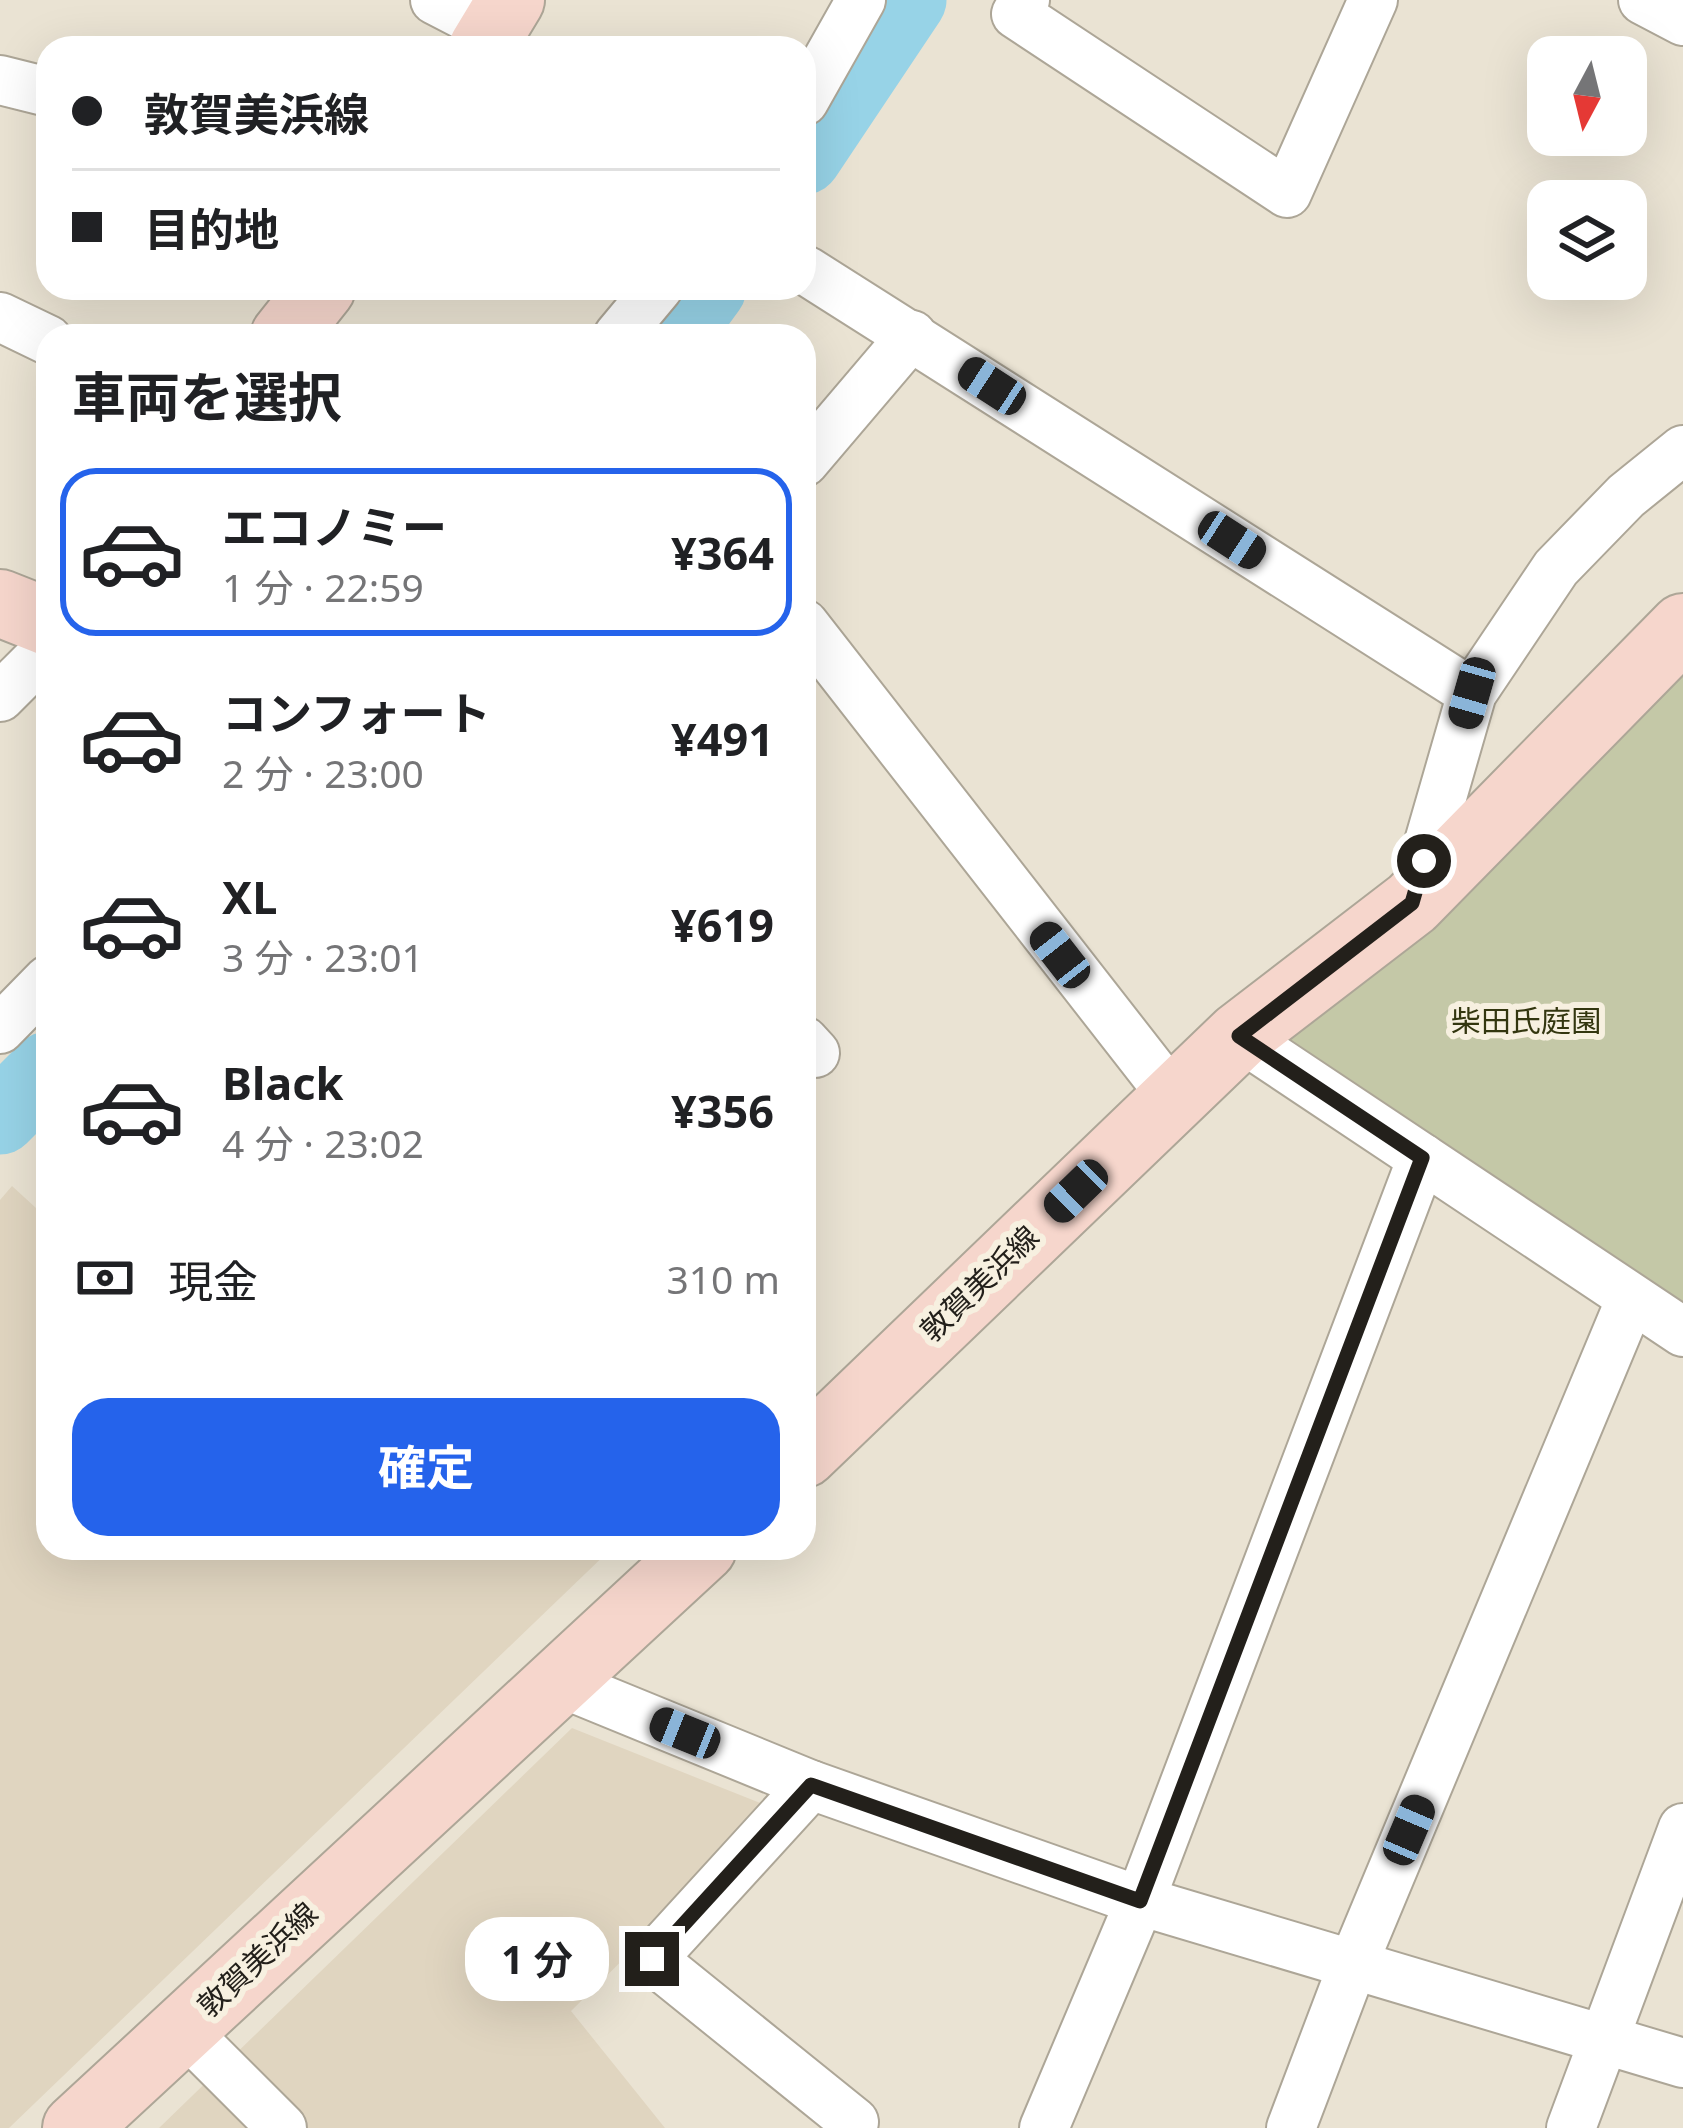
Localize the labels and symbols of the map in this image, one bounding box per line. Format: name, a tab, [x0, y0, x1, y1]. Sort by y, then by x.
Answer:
north arrow	[1527, 36, 1647, 156]
car	[952, 351, 1032, 421]
car	[1192, 505, 1272, 575]
car	[1445, 653, 1499, 733]
route start	[1397, 834, 1451, 888]
car	[1024, 916, 1096, 994]
park label: 柴田氏庭園	[1451, 1000, 1601, 1041]
car	[1038, 1153, 1114, 1229]
street label: 敦賀美浜線	[911, 1216, 1047, 1350]
car	[645, 1703, 725, 1763]
car	[1378, 1790, 1440, 1870]
street label: 敦賀美浜線	[188, 1893, 326, 2025]
callout: 1 分	[466, 1917, 610, 2001]
route end	[625, 1932, 679, 1986]

